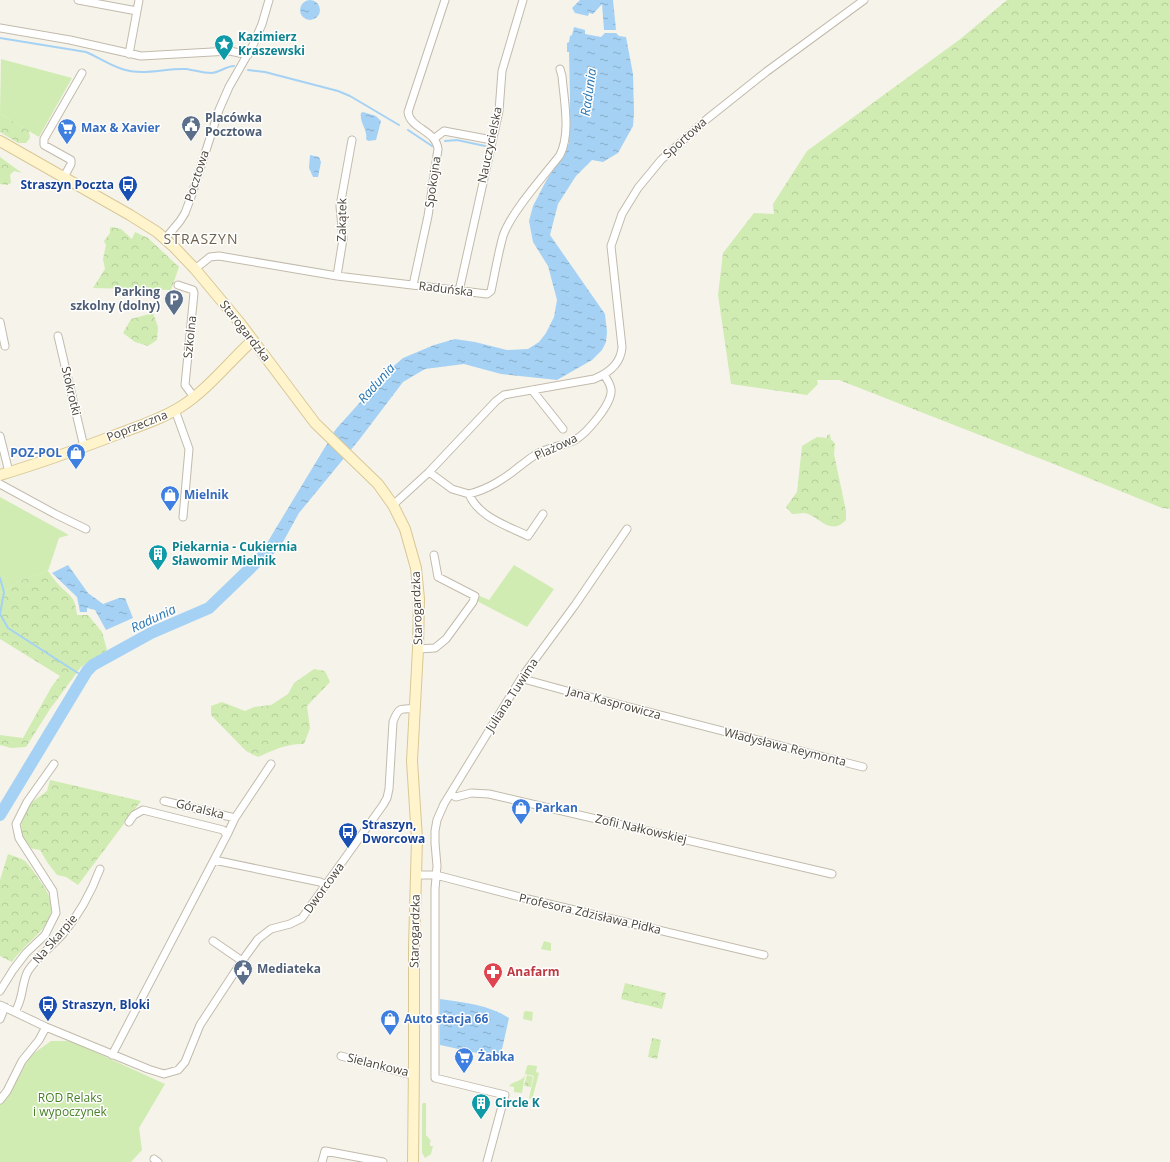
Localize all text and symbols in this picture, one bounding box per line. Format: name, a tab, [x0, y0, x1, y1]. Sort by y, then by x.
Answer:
place label: Kazimierz Kraszewski	[238, 28, 305, 59]
place icon: Kazimierz Kraszewski	[213, 33, 235, 61]
water label: Radunia	[576, 66, 600, 117]
street label: Nauczycielska	[473, 105, 506, 185]
place label: Placówka Pocztowa	[205, 109, 262, 140]
street label: Sportowa	[659, 113, 710, 162]
public building icon: Placówka Pocztowa	[180, 114, 202, 142]
supermarket icon: Max & Xavier	[56, 117, 78, 145]
place label: Max & Xavier	[81, 119, 161, 136]
street label: Pocztowa	[180, 148, 213, 204]
street label: Spokojna	[420, 155, 445, 209]
bus stop icon: Straszyn Poczta	[117, 174, 139, 202]
place label: Straszyn Poczta	[20, 176, 114, 193]
street label: Zakątek	[333, 197, 350, 242]
district label: STRASZYN	[164, 229, 238, 248]
street label: Raduńska	[418, 277, 474, 300]
place label: Parking szkolny (dolny)	[70, 283, 160, 314]
parking icon: Parking szkolny (dolny)	[163, 288, 185, 316]
street label: Starogardzka	[216, 296, 275, 365]
street label: Szkolna	[179, 315, 200, 359]
water label: Radunia	[353, 359, 399, 407]
street label: Stokrotki	[58, 365, 85, 417]
street label: Poprzeczna	[104, 406, 170, 445]
street label: Plażowa	[531, 429, 580, 464]
shop icon: POZ-POL	[65, 442, 87, 470]
place label: POZ-POL	[10, 444, 62, 461]
shop icon: Mielnik	[159, 484, 181, 512]
place label: Mielnik	[184, 486, 229, 503]
place label: Piekarnia - Cukiernia Sławomir Mielnik	[172, 538, 297, 569]
building icon: Piekarnia - Cukiernia Sławomir Mielnik	[147, 543, 169, 571]
street label: Starogardzka	[407, 571, 426, 645]
water label: Radunia	[127, 599, 179, 636]
street label: Juliana Tuwima	[481, 655, 542, 736]
street label: Jana Kasprowicza	[564, 682, 663, 723]
street label: Władysława Reymonta	[722, 723, 848, 770]
street label: Góralska	[174, 794, 226, 823]
shop icon: Parkan	[510, 797, 532, 825]
place label: Parkan	[535, 799, 578, 816]
street label: Zofii Nałkowskiej	[594, 810, 689, 847]
place label: Straszyn, Dworcowa	[362, 816, 425, 847]
bus stop icon: Straszyn, Dworcowa	[337, 821, 359, 849]
street label: Dworcowa	[299, 859, 348, 917]
street label: Profesora Zdzisława Pidka	[517, 889, 663, 938]
street label: Starogardzka	[405, 894, 424, 968]
street label: Na Skarpie	[28, 910, 81, 967]
public building icon: Mediateka	[232, 958, 254, 986]
place label: Mediateka	[257, 960, 321, 977]
pharmacy icon: Anafarm	[482, 961, 504, 989]
place label: Anafarm	[507, 963, 560, 980]
bus stop icon: Straszyn, Bloki	[37, 994, 59, 1022]
place label: Straszyn, Bloki	[62, 996, 150, 1013]
shop icon: Auto stacja 66	[379, 1008, 401, 1036]
place label: Auto stacja 66	[404, 1010, 488, 1027]
supermarket icon: Żabka	[453, 1046, 475, 1074]
place label: Żabka	[478, 1048, 514, 1065]
street label: Sielankowa	[346, 1049, 411, 1080]
park label: ROD Relaks i wypoczynek	[33, 1089, 108, 1120]
building icon: Circle K	[470, 1092, 492, 1120]
place label: Circle K	[495, 1094, 540, 1111]

